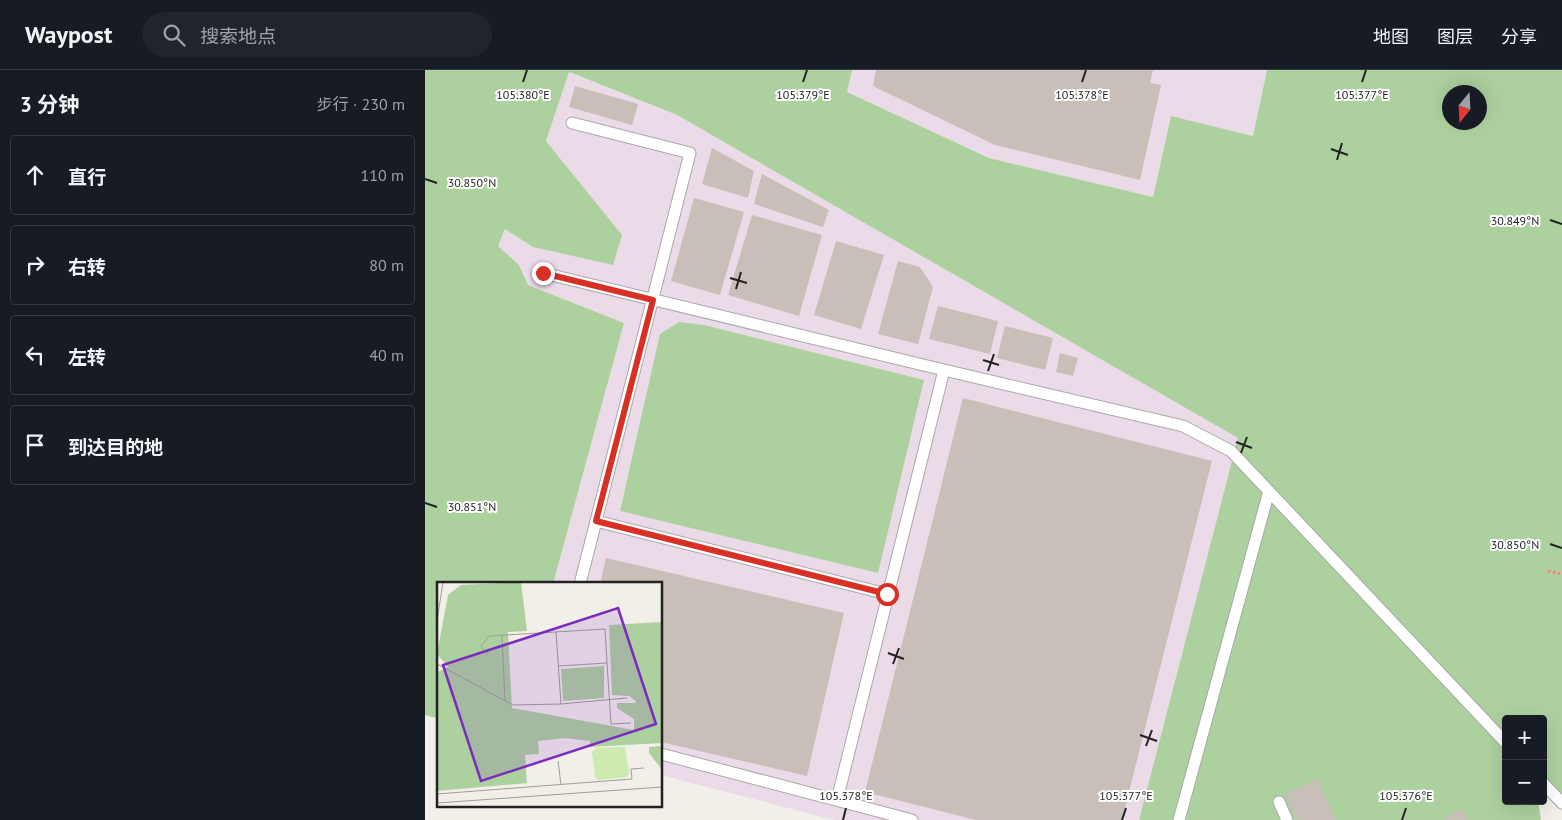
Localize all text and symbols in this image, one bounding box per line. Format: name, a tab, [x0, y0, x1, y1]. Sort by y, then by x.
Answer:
search box	[142, 12, 492, 57]
text: Waypost	[25, 19, 112, 50]
icon: search	[160, 21, 188, 49]
text: 搜索地点	[200, 24, 276, 48]
text: 地图	[1373, 25, 1409, 48]
text: 图层	[1437, 25, 1473, 48]
text: 分享	[1501, 25, 1537, 48]
north arrow	[1442, 85, 1487, 130]
text: 105.380°E	[496, 87, 550, 102]
text: 105.379°E	[776, 87, 830, 102]
text: 105.378°E	[1055, 87, 1109, 102]
text: 105.377°E	[1335, 87, 1389, 102]
text: 3 分钟	[20, 91, 79, 118]
text: 步行 · 230 m	[317, 94, 405, 114]
icon: ahead	[21, 161, 49, 189]
text: 直行	[68, 165, 106, 189]
text: 110 m	[361, 165, 404, 185]
text: 30.850°N	[448, 175, 496, 190]
text: 30.849°N	[1491, 213, 1539, 228]
icon: right	[21, 251, 49, 279]
text: 右转	[68, 255, 106, 279]
text: 80 m	[369, 255, 404, 275]
route end	[532, 262, 555, 285]
icon: left	[21, 341, 49, 369]
text: 左转	[68, 345, 106, 369]
text: 40 m	[369, 345, 404, 365]
icon: arrive	[21, 431, 49, 459]
text: 到达目的地	[68, 435, 163, 459]
text: 30.851°N	[448, 499, 496, 514]
text: 30.850°N	[1491, 537, 1539, 552]
inset map	[437, 582, 663, 808]
route start	[876, 583, 899, 606]
map controls	[1502, 715, 1547, 805]
button: +	[1502, 715, 1547, 760]
button: −	[1502, 760, 1547, 805]
text: 105.378°E	[819, 788, 873, 803]
text: 105.377°E	[1099, 788, 1153, 803]
text: 105.376°E	[1379, 788, 1433, 803]

